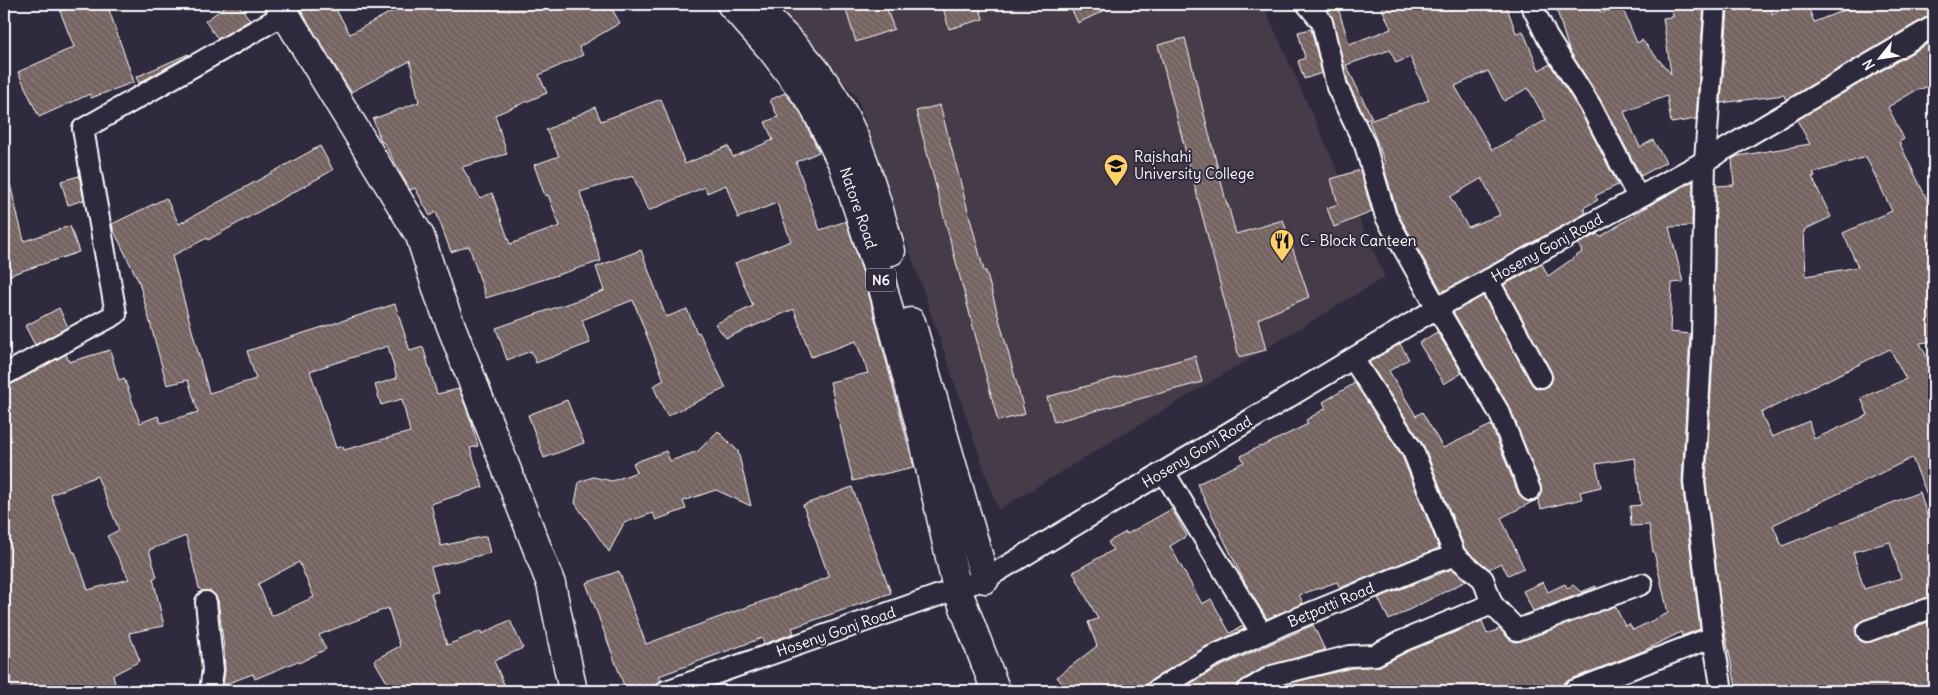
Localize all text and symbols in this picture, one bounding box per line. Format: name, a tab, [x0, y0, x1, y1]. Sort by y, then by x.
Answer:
north arrow	[1856, 32, 1906, 82]
text: N	[1859, 56, 1879, 73]
place label: Rajshahi University College	[1134, 147, 1254, 183]
school or university icon: Rajshahi University College	[1103, 153, 1129, 187]
street label: Natore Road	[836, 165, 881, 251]
street label: Hoseny Gonj Road	[1488, 209, 1606, 286]
restaurant icon: C- Block Canteen	[1269, 228, 1295, 262]
place label: C- Block Canteen	[1300, 231, 1417, 250]
road number: N6	[866, 268, 896, 292]
street label: Hoseny Gonj Road	[1138, 411, 1255, 492]
street label: Betpotti Road	[1285, 578, 1377, 631]
street label: Hoseny Gonj Road	[774, 602, 898, 661]

